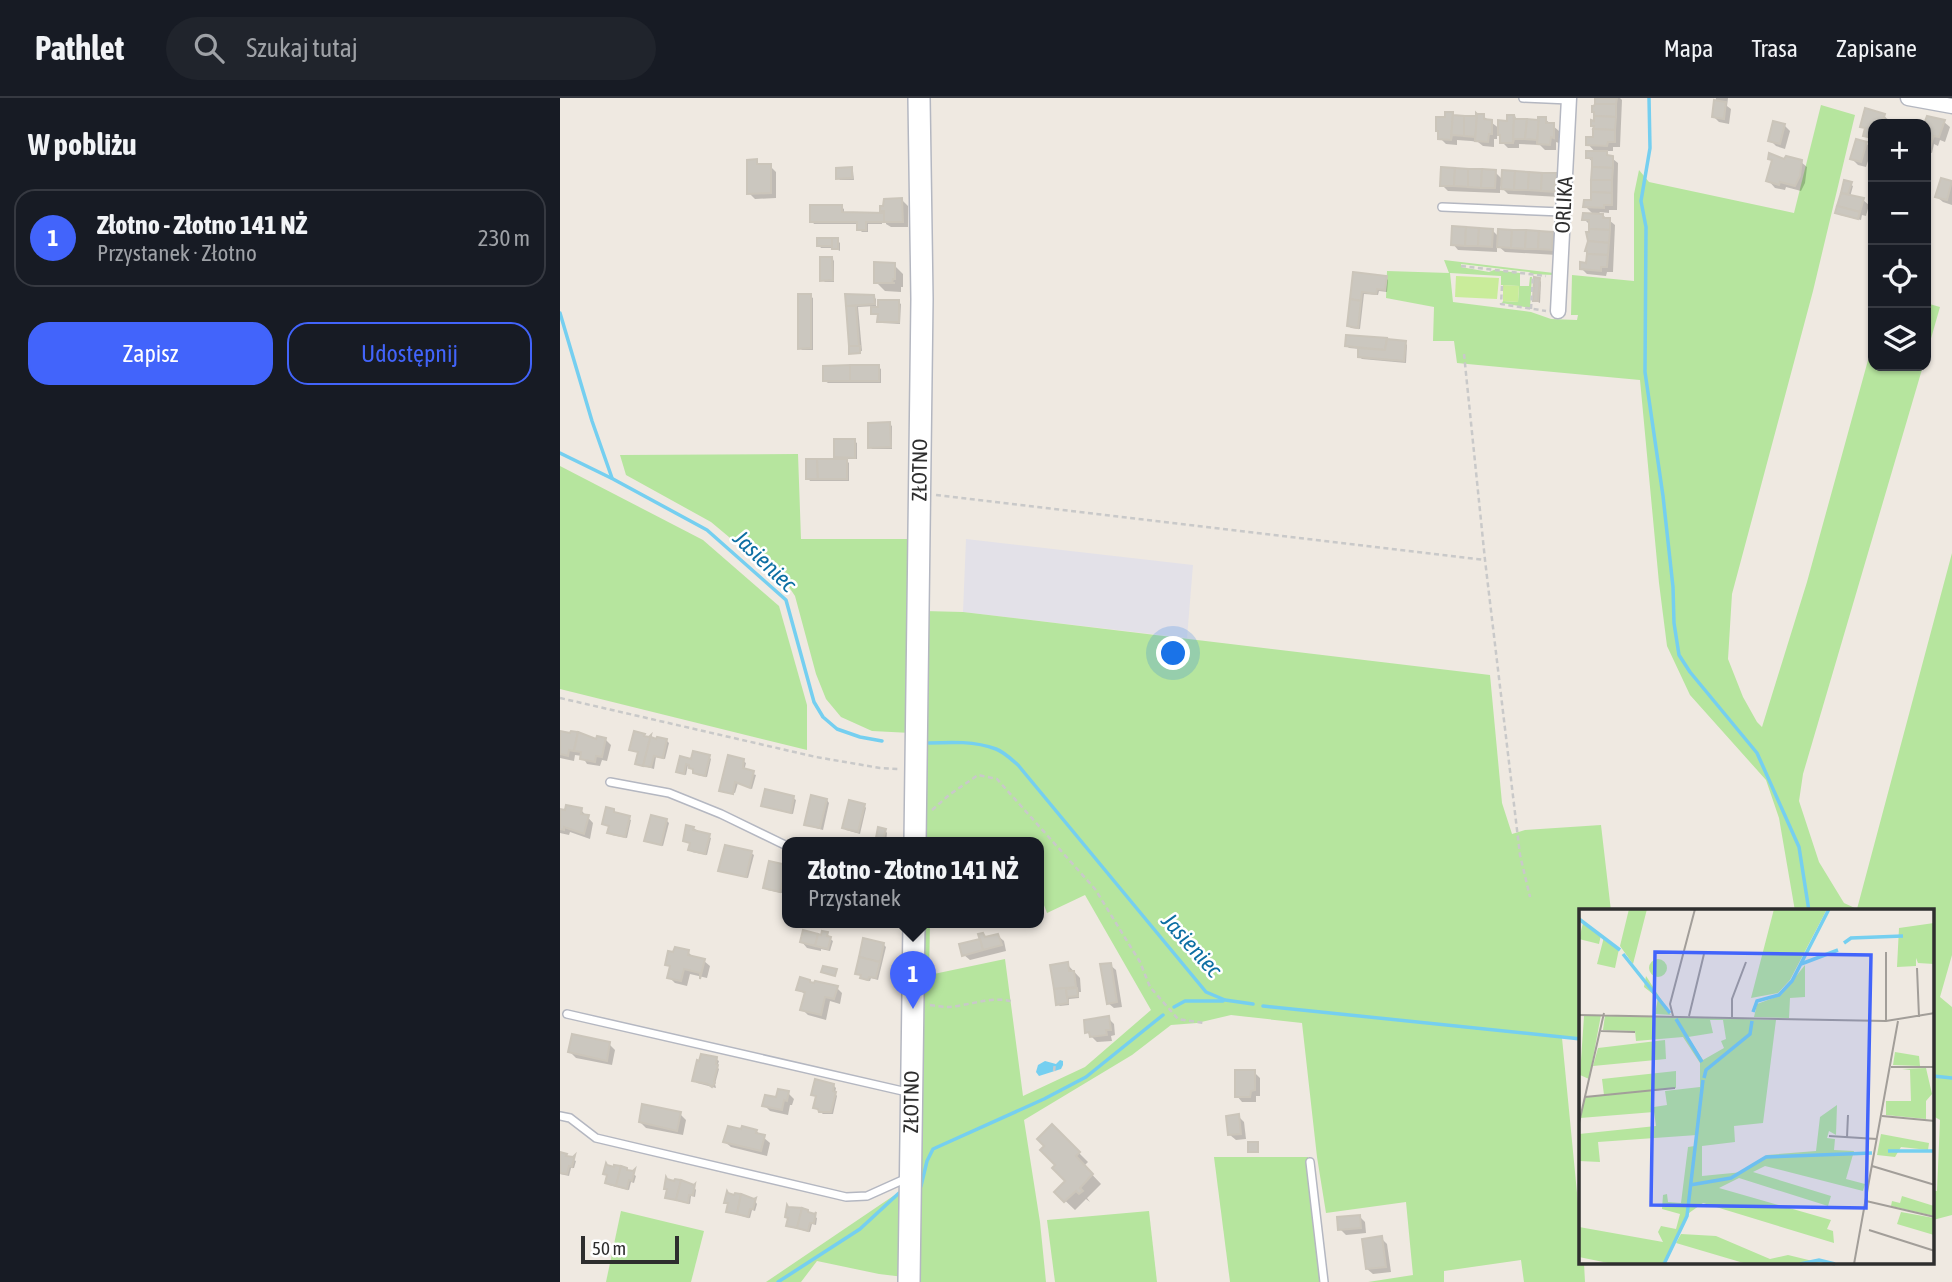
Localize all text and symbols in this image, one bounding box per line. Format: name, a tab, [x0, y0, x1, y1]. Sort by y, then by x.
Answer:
search box	[166, 17, 656, 80]
text: Pathlet	[35, 29, 124, 67]
icon: search	[190, 29, 228, 67]
text: Szukaj tutaj	[246, 33, 358, 63]
text: Mapa	[1664, 35, 1713, 62]
text: Trasa	[1751, 35, 1798, 62]
text: Zapisane	[1836, 35, 1917, 62]
map controls	[1868, 119, 1931, 371]
button: +	[1868, 119, 1931, 182]
text: W pobliżu	[28, 127, 137, 161]
street label: ORLIKA	[1550, 175, 1577, 234]
button: −	[1868, 182, 1931, 245]
text: Złotno - Złotno 141 NŻ	[97, 210, 307, 240]
text: 1	[48, 225, 58, 251]
text: 230 m	[478, 225, 530, 251]
text: Przystanek · Złotno	[97, 240, 257, 266]
button: locate	[1868, 245, 1931, 308]
button: layers	[1868, 308, 1931, 371]
button: Zapisz	[28, 322, 273, 385]
button: Udostępnij	[287, 322, 532, 385]
street label: ZŁOTNO	[906, 438, 931, 502]
water label: Jasieniec	[728, 524, 802, 597]
your location	[1156, 636, 1190, 670]
popup	[782, 837, 1044, 928]
text: Złotno - Złotno 141 NŻ	[808, 855, 1018, 885]
text: Przystanek	[808, 885, 901, 911]
water label: Jasieniec	[1156, 907, 1228, 983]
inset map	[1579, 909, 1934, 1264]
pin: 1	[890, 951, 936, 1009]
street label: ZŁOTNO	[898, 1070, 923, 1134]
scale bar	[581, 1233, 679, 1265]
text: 50 m	[592, 1237, 626, 1259]

